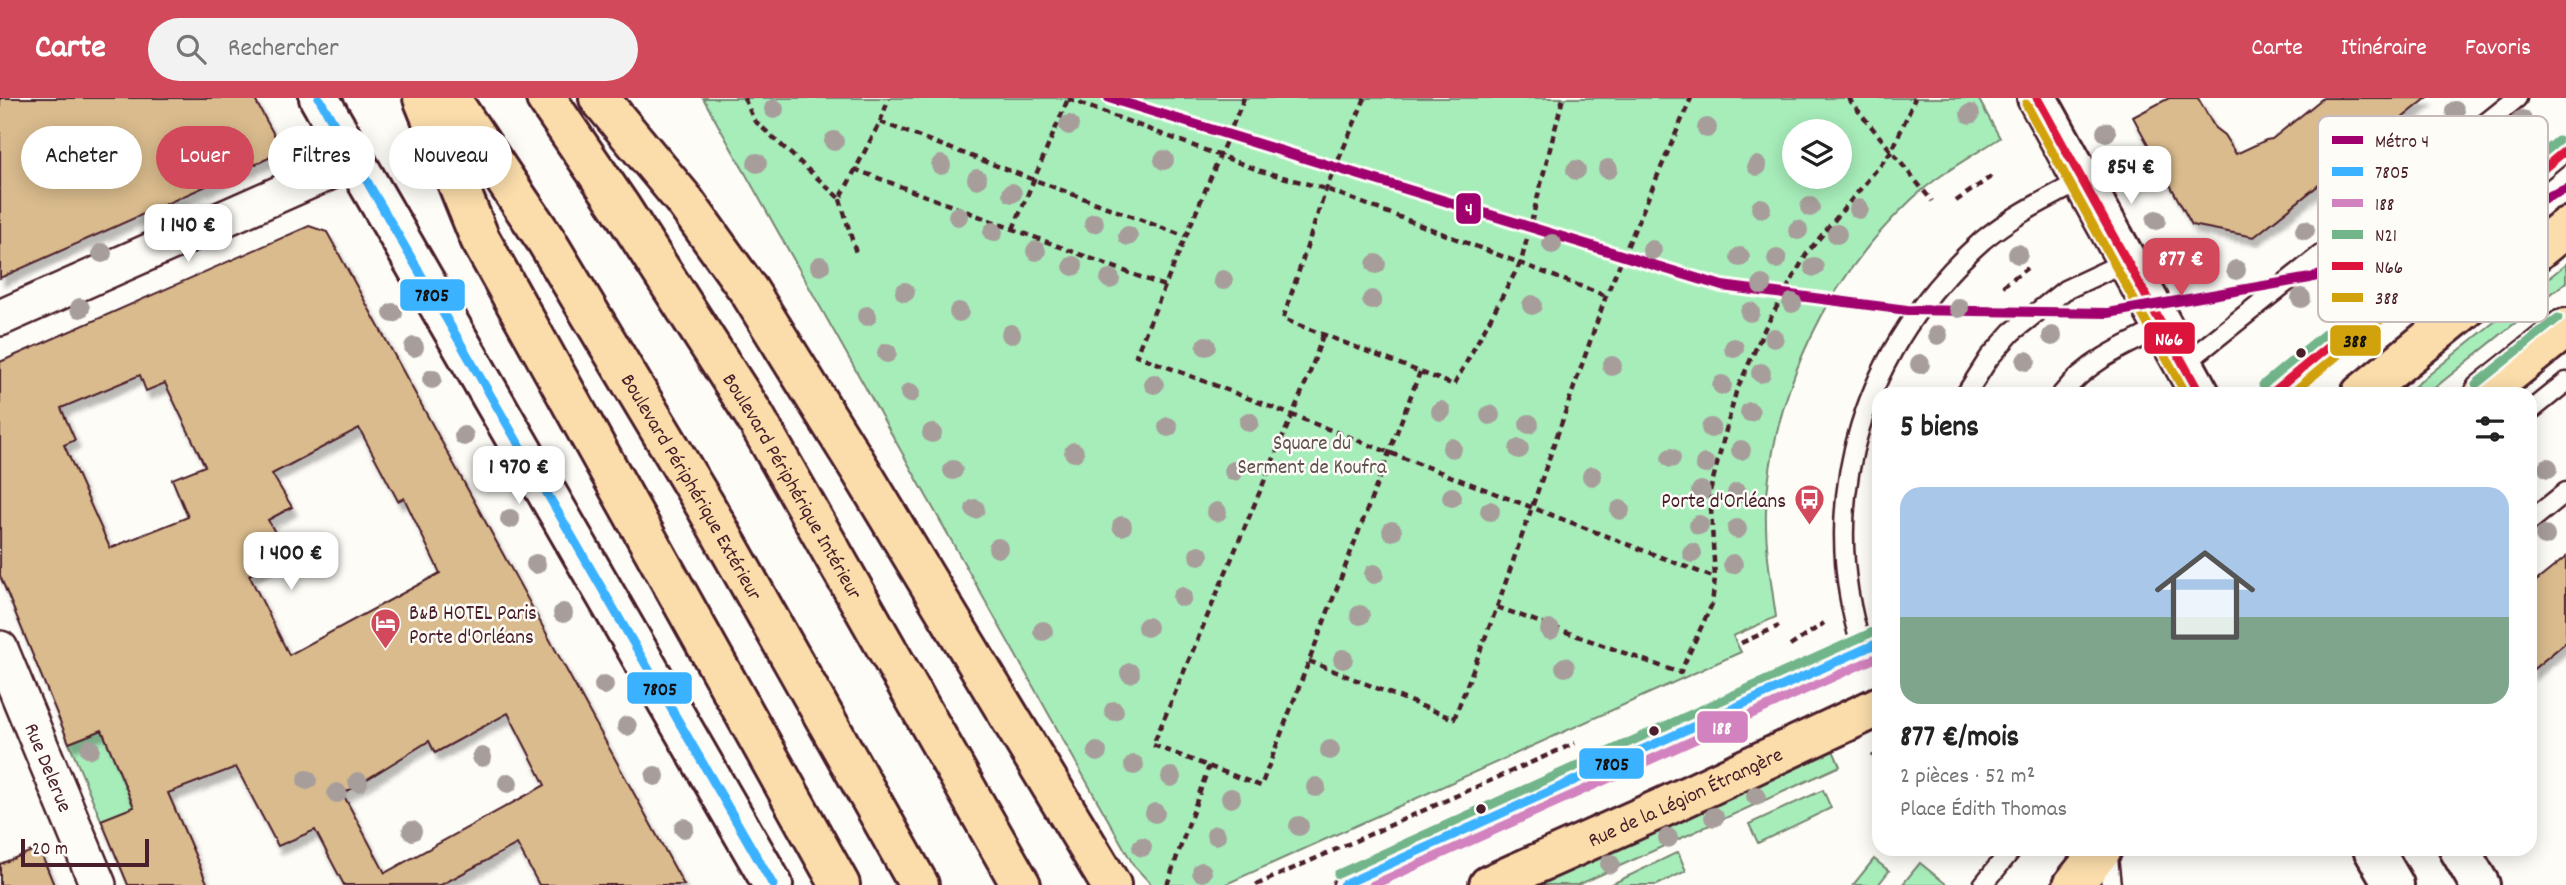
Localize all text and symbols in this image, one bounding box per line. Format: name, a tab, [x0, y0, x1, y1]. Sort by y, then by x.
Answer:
search box	[148, 18, 638, 81]
text: Carte	[35, 26, 106, 73]
icon: search	[172, 30, 210, 68]
text: Rechercher	[228, 31, 339, 68]
text: Carte	[2251, 32, 2303, 66]
text: Itinéraire	[2341, 32, 2427, 66]
text: Favoris	[2465, 32, 2531, 66]
legend	[2318, 116, 2548, 322]
map controls	[1782, 119, 1852, 189]
button: layers	[1782, 119, 1852, 189]
chip: Acheter	[21, 126, 142, 189]
chip: Louer	[156, 126, 254, 189]
chip: Filtres	[268, 126, 375, 189]
chip: Nouveau	[389, 126, 512, 189]
text: Métro 4	[2375, 130, 2429, 157]
pin: 854 €	[2082, 146, 2180, 206]
text: 854 €	[2107, 152, 2155, 185]
text: 7805	[2375, 161, 2409, 188]
line badge: 4	[1455, 192, 1482, 225]
text: 188	[2375, 193, 2394, 220]
text: 4	[1465, 198, 1473, 225]
pin: 1 140 €	[123, 204, 253, 264]
text: 1 140 €	[160, 210, 216, 243]
text: N21	[2375, 224, 2397, 251]
pin: 877 €	[2132, 238, 2230, 298]
text: 877 €	[2159, 244, 2203, 277]
text: N66	[2375, 256, 2403, 283]
line badge: 7805	[399, 278, 466, 312]
text: 7805	[415, 284, 449, 311]
text: 388	[2375, 287, 2399, 314]
line badge: N66	[2143, 321, 2196, 355]
line badge: 388	[2329, 324, 2382, 357]
text: N66	[2155, 328, 2183, 355]
text: 388	[2343, 330, 2367, 357]
unlabelled marker	[2294, 346, 2308, 360]
street label: Boulevard Périphérique Intérieur	[713, 368, 868, 606]
street label: Boulevard Périphérique Extérieur	[611, 369, 768, 607]
text: 5 biens	[1900, 408, 1979, 451]
icon: filters	[2471, 410, 2509, 448]
park label: Square du Serment de Koufra	[1237, 430, 1388, 484]
pin: 1 970 €	[454, 446, 584, 506]
text: 1 970 €	[489, 452, 549, 485]
bus stop icon: Porte d'Orléans	[1792, 483, 1826, 527]
place label: Porte d'Orléans	[1661, 488, 1786, 518]
pin: 1 400 €	[226, 532, 356, 592]
icon: home	[2142, 532, 2268, 658]
text: 1 400 €	[259, 538, 323, 571]
place label: B&B HOTEL Paris Porte d'Orléans	[409, 600, 537, 654]
hotel icon: B&B HOTEL Paris Porte d'Orléans	[369, 607, 403, 651]
line badge: 7805	[626, 671, 693, 705]
text: 7805	[643, 678, 677, 705]
line badge: 188	[1696, 710, 1749, 744]
text: 188	[1712, 717, 1732, 744]
text: 877 €/mois	[1900, 718, 2019, 761]
street label: Rue Delerue	[14, 719, 78, 817]
unlabelled marker	[1647, 724, 1661, 738]
street label: Rue de la Légion Étrangère	[1584, 741, 1789, 857]
line badge: 7805	[1578, 747, 1645, 780]
text: 7805	[1595, 753, 1629, 780]
text: 2 pièces · 52 m²	[1900, 761, 2035, 794]
text: Place Édith Thomas	[1900, 794, 2067, 827]
unlabelled marker	[1474, 802, 1488, 816]
scale bar	[21, 836, 149, 868]
text: 20 m	[32, 837, 68, 864]

